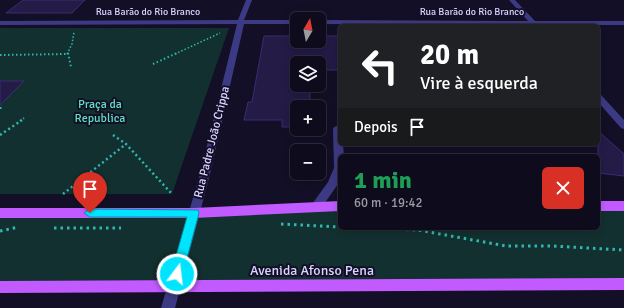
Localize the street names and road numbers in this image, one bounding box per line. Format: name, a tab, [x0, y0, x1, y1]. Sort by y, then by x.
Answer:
street label: Rua Barão do Rio Branco	[96, 6, 200, 18]
street label: Rua Barão do Rio Branco	[420, 6, 524, 18]
street label: Rua Padre João Crippa	[191, 85, 233, 199]
street label: Avenida Afonso Pena	[250, 262, 374, 279]

